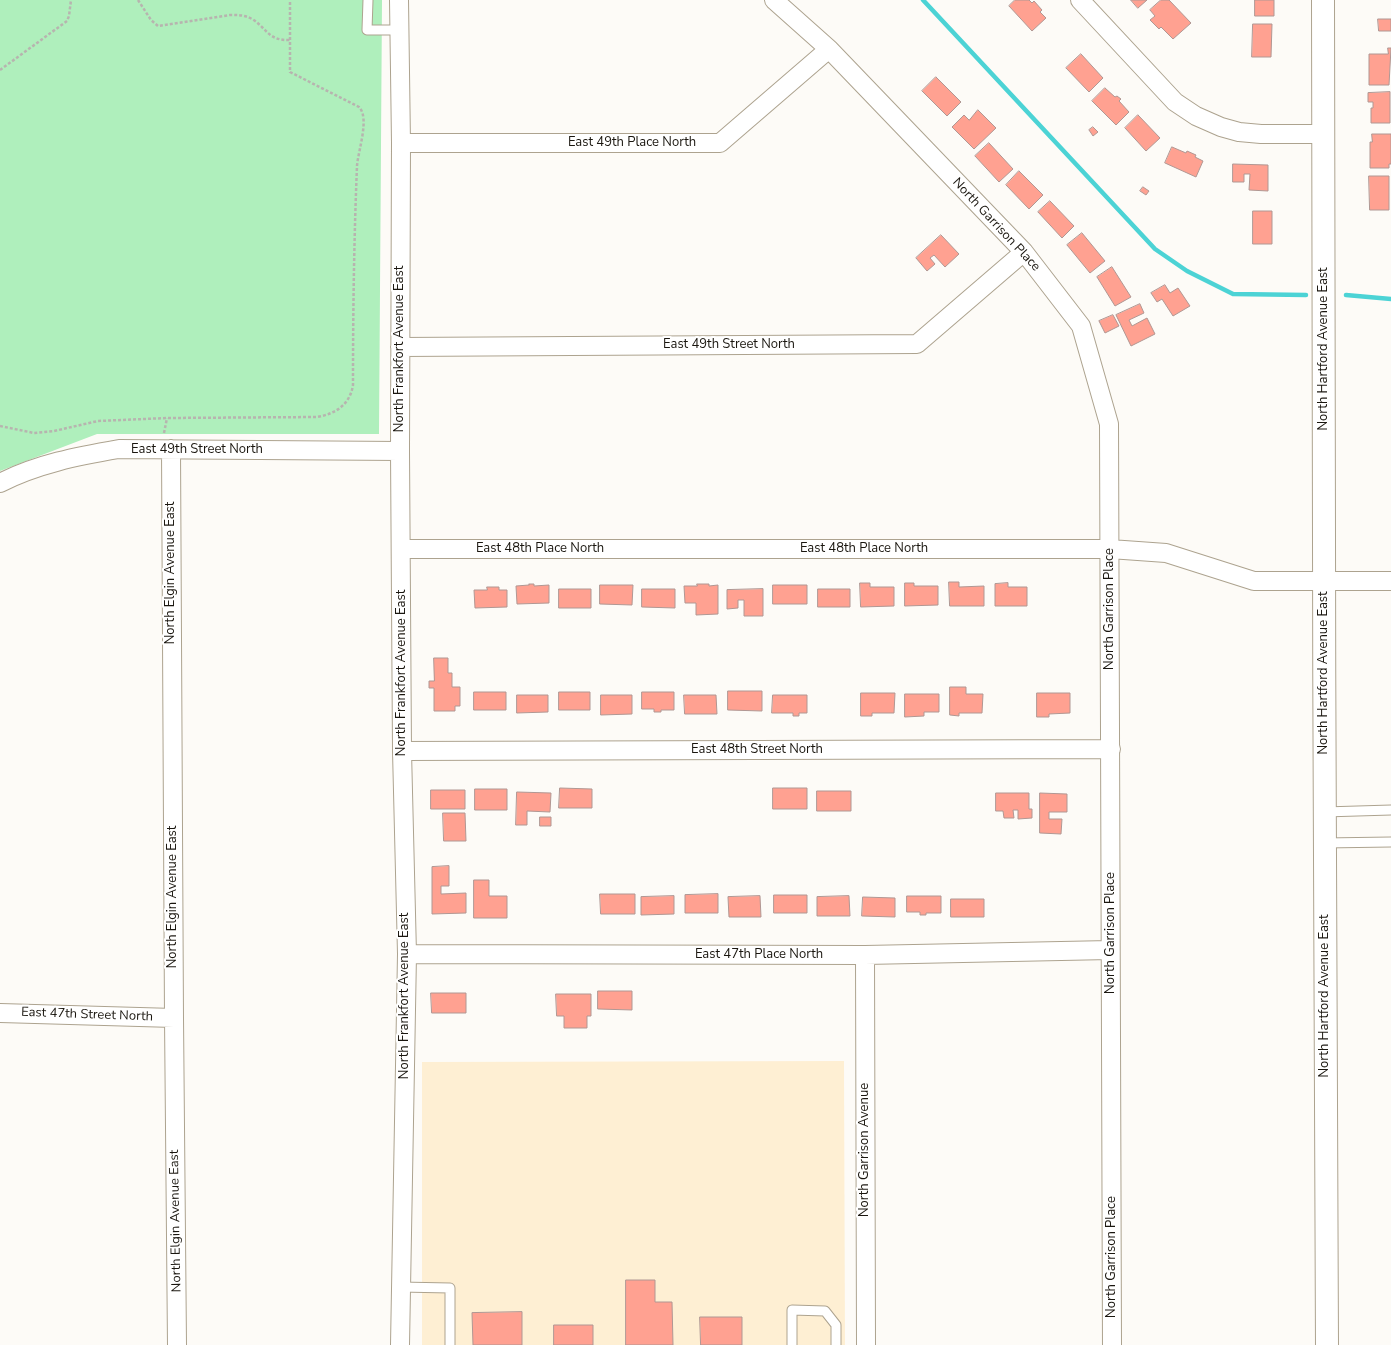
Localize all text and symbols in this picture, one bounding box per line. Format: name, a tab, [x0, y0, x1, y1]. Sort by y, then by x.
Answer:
street label: East 49th Place North	[568, 135, 696, 151]
street label: North Garrison Place	[949, 175, 1043, 275]
street label: North Frankfort Avenue East	[392, 266, 408, 432]
street label: North Hartford Avenue East	[1316, 267, 1332, 431]
street label: East 49th Street North	[663, 337, 795, 353]
street label: East 49th Street North	[131, 442, 263, 458]
street label: North Elgin Avenue East	[163, 502, 179, 644]
street label: East 48th Place North	[476, 541, 604, 557]
street label: East 48th Place North	[800, 541, 928, 557]
street label: North Garrison Place	[1102, 548, 1118, 670]
street label: North Frankfort Avenue East	[394, 590, 410, 756]
street label: North Hartford Avenue East	[1316, 591, 1332, 755]
street label: East 48th Street North	[691, 742, 823, 758]
street label: North Elgin Avenue East	[165, 826, 181, 968]
street label: North Garrison Place	[1103, 872, 1119, 994]
street label: North Frankfort Avenue East	[397, 913, 413, 1079]
street label: North Hartford Avenue East	[1317, 914, 1333, 1078]
street label: East 47th Place North	[695, 947, 823, 963]
street label: East 47th Street North	[21, 1005, 153, 1025]
street label: North Garrison Avenue	[857, 1083, 873, 1217]
street label: North Elgin Avenue East	[167, 1150, 185, 1292]
street label: North Garrison Place	[1104, 1196, 1120, 1318]

